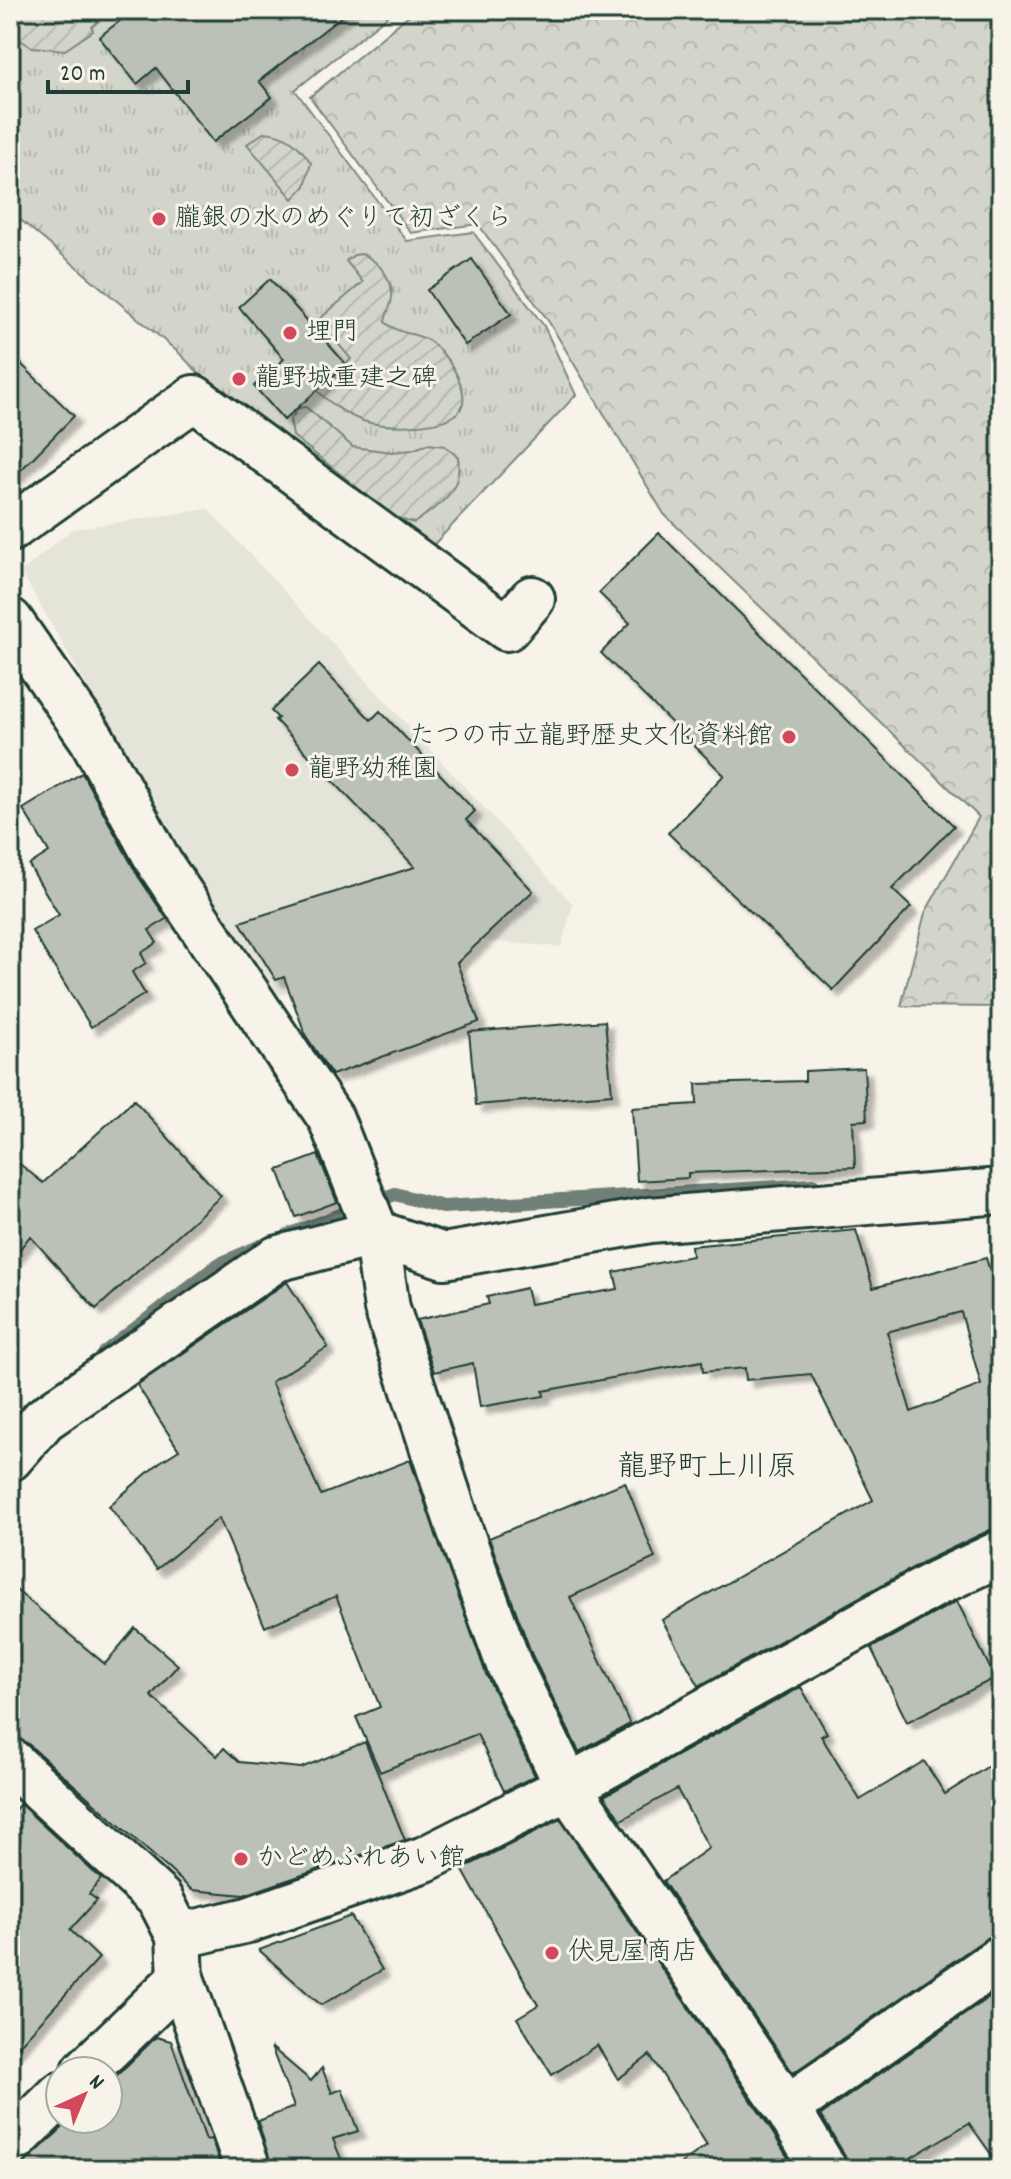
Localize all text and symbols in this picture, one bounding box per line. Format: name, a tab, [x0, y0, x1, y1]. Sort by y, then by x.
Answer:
scale bar	[48, 44, 188, 94]
text: 20 m	[60, 58, 106, 92]
place label: 朧銀の水のめぐりて初ざくら	[175, 201, 512, 238]
marker: 朧銀の水のめぐりて初ざくら	[150, 210, 168, 228]
place label: 埋門	[306, 315, 358, 352]
marker: 埋門	[281, 324, 299, 342]
place label: 龍野城重建之碑	[255, 361, 437, 398]
marker: 龍野城重建之碑	[230, 370, 248, 388]
place label: たつの市立龍野歴史文化資料館	[409, 719, 773, 756]
marker: たつの市立龍野歴史文化資料館	[780, 728, 798, 746]
place label: 龍野幼稚園	[308, 752, 438, 789]
marker: 龍野幼稚園	[283, 761, 301, 779]
district label: 龍野町上川原	[617, 1448, 797, 1491]
place label: かどめふれあい館	[257, 1841, 465, 1878]
marker: かどめふれあい館	[232, 1850, 250, 1868]
place label: 伏見屋商店	[568, 1935, 698, 1972]
marker: 伏見屋商店	[543, 1944, 561, 1962]
north arrow	[44, 2055, 124, 2135]
text: N	[81, 2068, 110, 2098]

